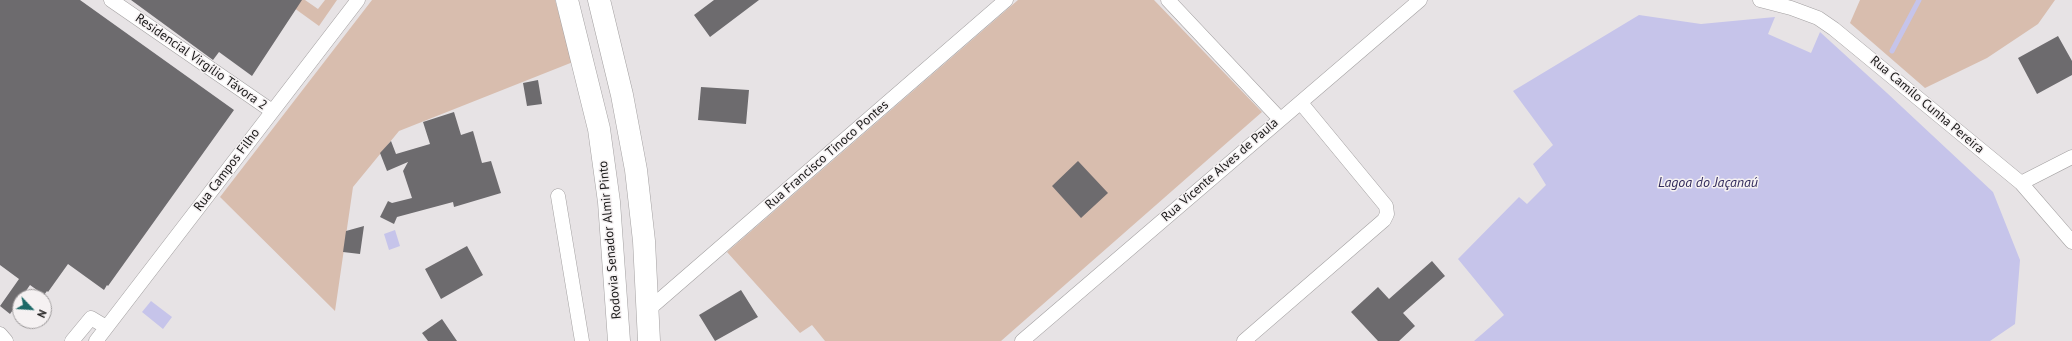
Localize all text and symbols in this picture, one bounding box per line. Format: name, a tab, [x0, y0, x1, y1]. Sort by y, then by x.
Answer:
street label: Residencial Virgílio Távora 2	[132, 11, 270, 113]
street label: Rua Camilo Cunha Pereira	[1867, 53, 1987, 157]
street label: Rua Francisco Tinoco Pontes	[762, 97, 892, 213]
street label: Rua Vicente Alves de Paula	[1158, 115, 1282, 225]
street label: Rua Campos Filho	[191, 125, 263, 215]
street label: Rodovia Senador Almir Pinto	[595, 160, 625, 320]
water label: Lagoa do Jaçanaú	[1658, 175, 1758, 191]
north arrow	[12, 289, 52, 329]
text: N	[34, 307, 50, 320]

